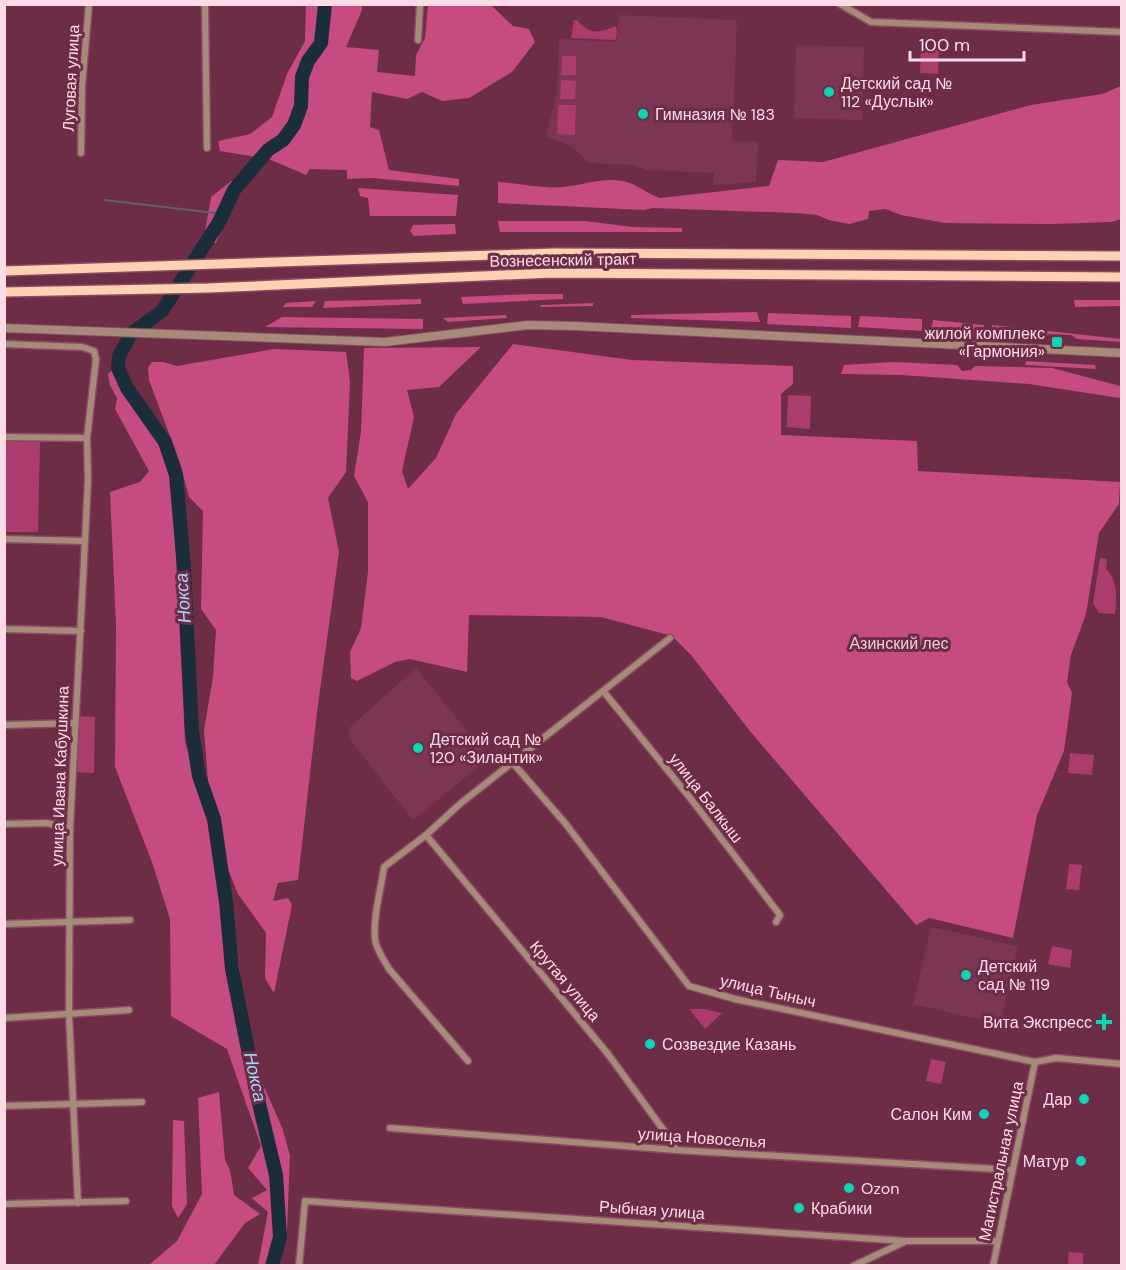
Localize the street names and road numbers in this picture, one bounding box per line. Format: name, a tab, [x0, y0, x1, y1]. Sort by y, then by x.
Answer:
street label: Луговая улица	[58, 24, 84, 132]
street label: Вознесенский тракт	[489, 248, 637, 272]
street label: улица Ивана Кабушкина	[46, 685, 74, 867]
street label: улица Балкыш	[664, 749, 748, 847]
street label: Крутая улица	[525, 936, 605, 1026]
street label: улица Тыныч	[718, 970, 818, 1012]
street label: Магистральная улица	[974, 1079, 1028, 1243]
street label: улица Новоселья	[637, 1123, 767, 1153]
street label: Рыбная улица	[598, 1196, 706, 1224]

